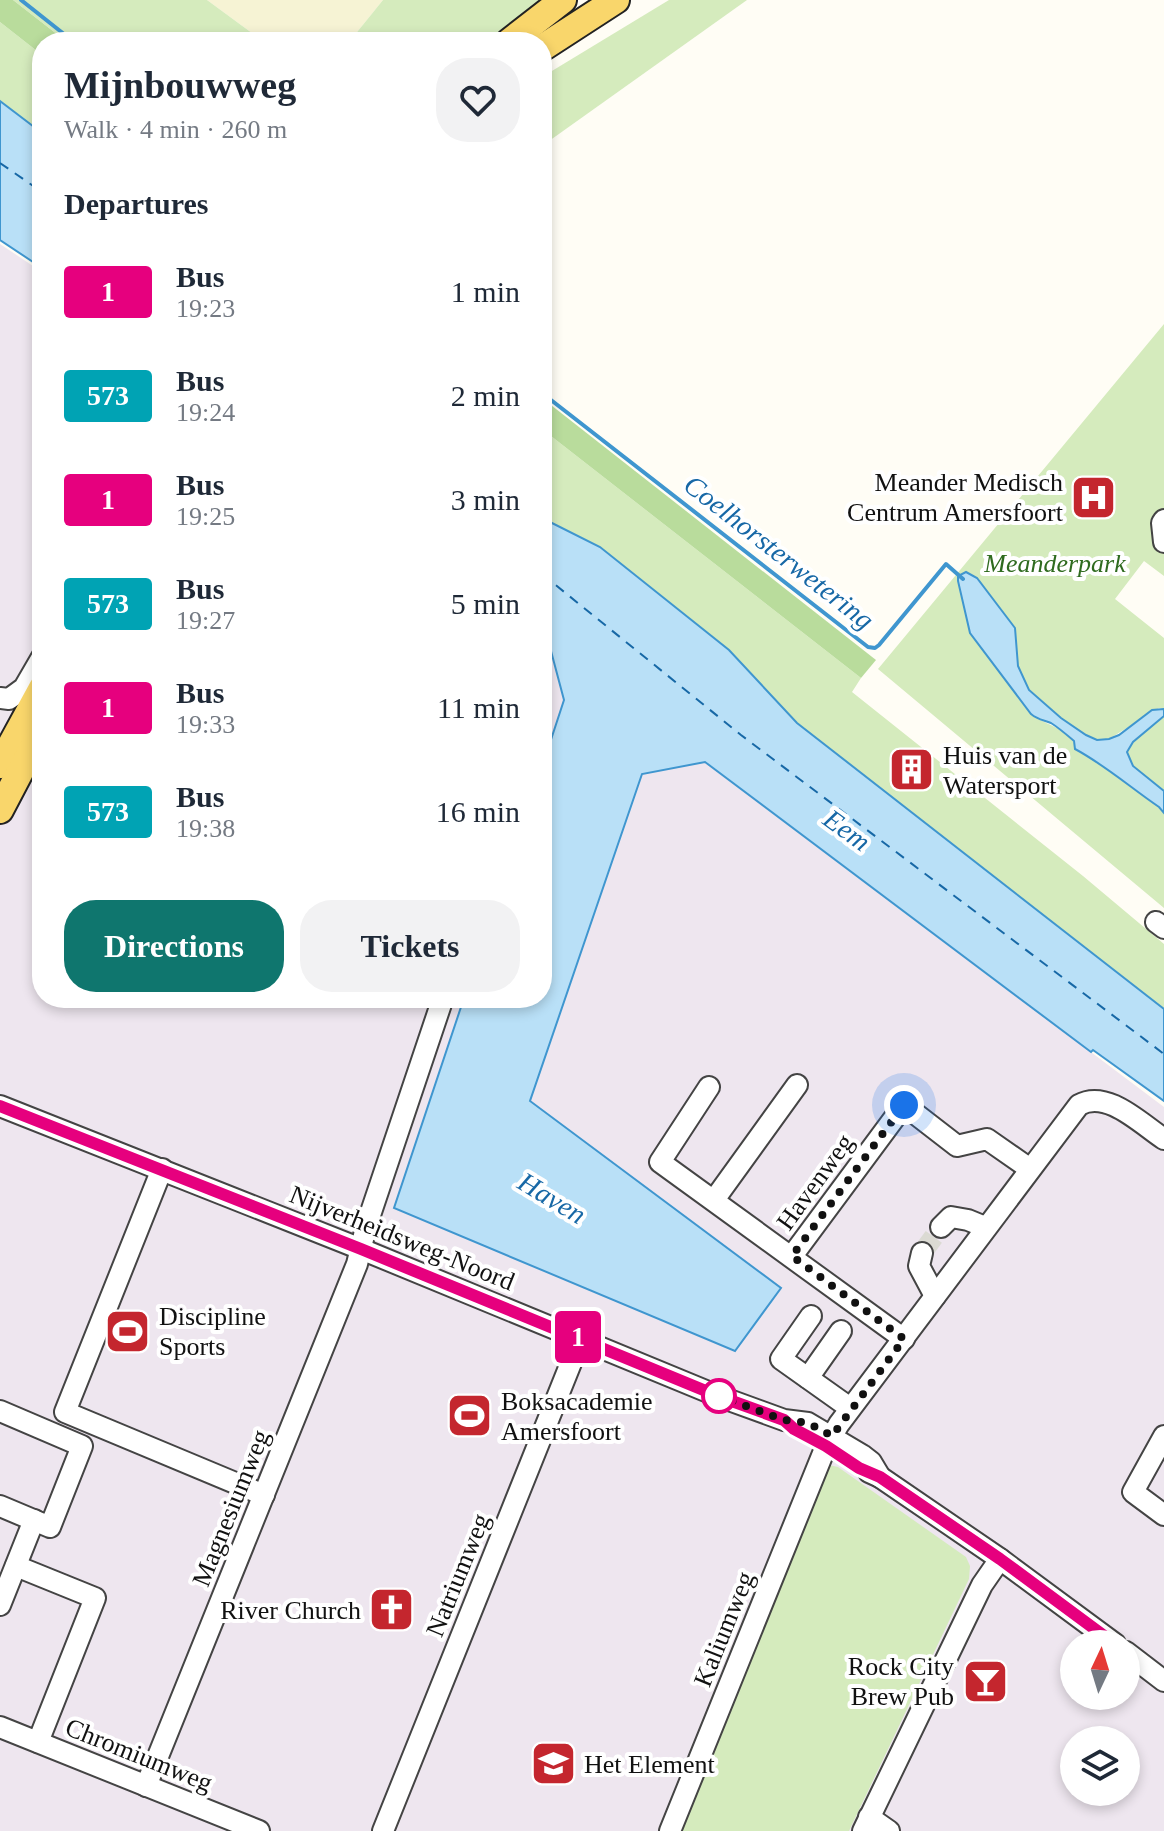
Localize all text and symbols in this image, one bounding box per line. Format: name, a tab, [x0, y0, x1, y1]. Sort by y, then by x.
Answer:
button: heart	[436, 58, 520, 142]
text: Mijnbouwweg	[64, 64, 296, 106]
text: Walk · 4 min · 260 m	[64, 115, 287, 144]
text: Departures	[64, 187, 208, 220]
text: Bus	[176, 260, 224, 293]
text: 1 min	[451, 275, 520, 308]
text: 1	[101, 276, 115, 307]
text: 19:23	[176, 294, 235, 323]
text: Bus	[176, 364, 224, 397]
text: 2 min	[451, 379, 520, 412]
text: 573	[87, 380, 129, 411]
text: 19:24	[176, 398, 235, 427]
text: Bus	[176, 468, 224, 501]
water label: Coelhorsterwetering	[678, 468, 880, 636]
place label: Meander Medisch Centrum Amersfoort	[847, 468, 1064, 527]
hospital icon: Meander Medisch Centrum Amersfoort	[1070, 473, 1118, 521]
text: 3 min	[451, 483, 520, 516]
text: 1	[101, 484, 115, 515]
text: 19:25	[176, 502, 235, 531]
park label: Meanderpark	[983, 549, 1126, 578]
text: Bus	[176, 572, 224, 605]
text: 5 min	[451, 587, 520, 620]
text: 573	[87, 588, 129, 619]
text: 19:27	[176, 606, 235, 635]
text: Bus	[176, 676, 224, 709]
text: 11 min	[437, 691, 520, 724]
text: 1	[101, 692, 115, 723]
text: 19:33	[176, 710, 235, 739]
place label: Huis van de Watersport	[943, 741, 1067, 800]
building icon: Huis van de Watersport	[888, 746, 936, 794]
text: Bus	[176, 780, 224, 813]
text: 16 min	[436, 795, 520, 828]
text: 573	[87, 796, 129, 827]
water label: Eem	[817, 802, 876, 857]
text: 19:38	[176, 814, 235, 843]
button: Directions	[64, 900, 284, 992]
button: Tickets	[300, 900, 520, 992]
your location	[884, 1085, 924, 1125]
street label: Havenweg	[771, 1129, 859, 1235]
water label: Haven	[512, 1165, 591, 1230]
street label: Nijverheidsweg-Noord	[285, 1180, 519, 1296]
place label: Discipline Sports	[159, 1302, 266, 1361]
sports icon: Discipline Sports	[104, 1307, 152, 1355]
line badge: 1	[552, 1311, 604, 1363]
text: 1	[571, 1321, 585, 1352]
unlabelled marker	[702, 1379, 736, 1413]
place label: Boksacademie Amersfoort	[501, 1387, 653, 1446]
sports icon: Boksacademie Amersfoort	[446, 1392, 494, 1440]
street label: Magnesiumweg	[186, 1426, 276, 1590]
street label: Natriumweg	[420, 1509, 496, 1641]
street label: Kaliumweg	[688, 1567, 760, 1691]
church icon: River Church	[368, 1586, 416, 1634]
place label: River Church	[220, 1596, 361, 1625]
north arrow	[1060, 1630, 1140, 1710]
map controls	[1060, 1630, 1140, 1806]
place label: Rock City Brew Pub	[848, 1652, 954, 1711]
bar icon: Rock City Brew Pub	[961, 1657, 1009, 1705]
street label: Chromiumweg	[61, 1712, 217, 1798]
button: layers	[1060, 1726, 1140, 1806]
school or university icon: Het Element	[529, 1740, 577, 1788]
place label: Het Element	[584, 1750, 715, 1779]

